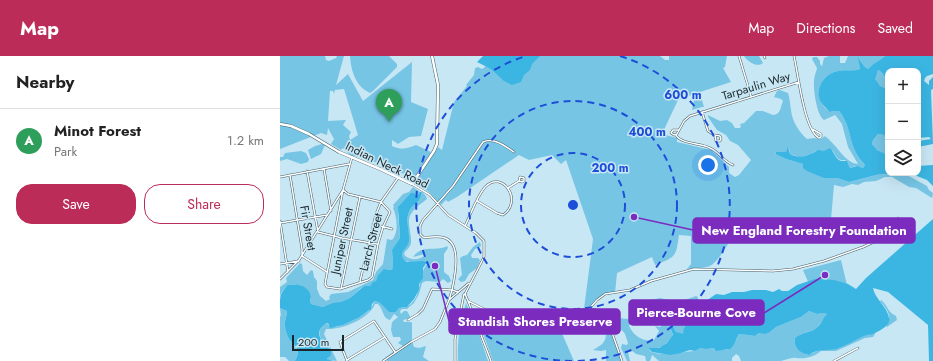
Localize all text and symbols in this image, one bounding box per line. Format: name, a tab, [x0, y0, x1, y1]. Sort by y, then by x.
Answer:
text: Map	[20, 15, 59, 42]
text: Map	[748, 18, 774, 38]
text: Directions	[796, 18, 856, 38]
text: Saved	[878, 18, 913, 38]
street label: Tarpaulin Way	[720, 67, 793, 105]
map controls	[885, 68, 921, 176]
button: +	[885, 68, 921, 104]
text: Nearby	[16, 70, 74, 94]
text: 600 m	[664, 86, 702, 104]
pin: A	[376, 89, 402, 122]
button: −	[885, 104, 921, 140]
text: Minot Forest	[54, 120, 141, 142]
text: 400 m	[628, 123, 666, 141]
text: A	[24, 131, 34, 150]
text: 1.2 km	[227, 131, 264, 150]
street label: Indian Neck Road	[342, 137, 432, 193]
button: layers	[885, 140, 921, 176]
text: Park	[54, 142, 77, 161]
your location	[698, 155, 718, 175]
text: 200 m	[591, 159, 629, 177]
button: Save	[16, 184, 136, 224]
button: Share	[144, 184, 264, 224]
centre of rings	[566, 198, 580, 212]
street label: Fir Street	[295, 204, 321, 252]
street label: Juniper Street	[326, 206, 358, 278]
street label: Larch Street	[355, 211, 387, 273]
callout: New England Forestry Foundation	[693, 218, 915, 243]
text: New England Forestry Foundation	[701, 221, 907, 240]
callout: Pierce-Bourne Cove	[629, 300, 764, 325]
text: Pierce-Bourne Cove	[636, 303, 756, 322]
callout: Standish Shores Preserve	[449, 309, 620, 334]
text: Standish Shores Preserve	[458, 312, 613, 331]
scale bar	[292, 333, 344, 352]
text: 200 m	[298, 334, 329, 350]

